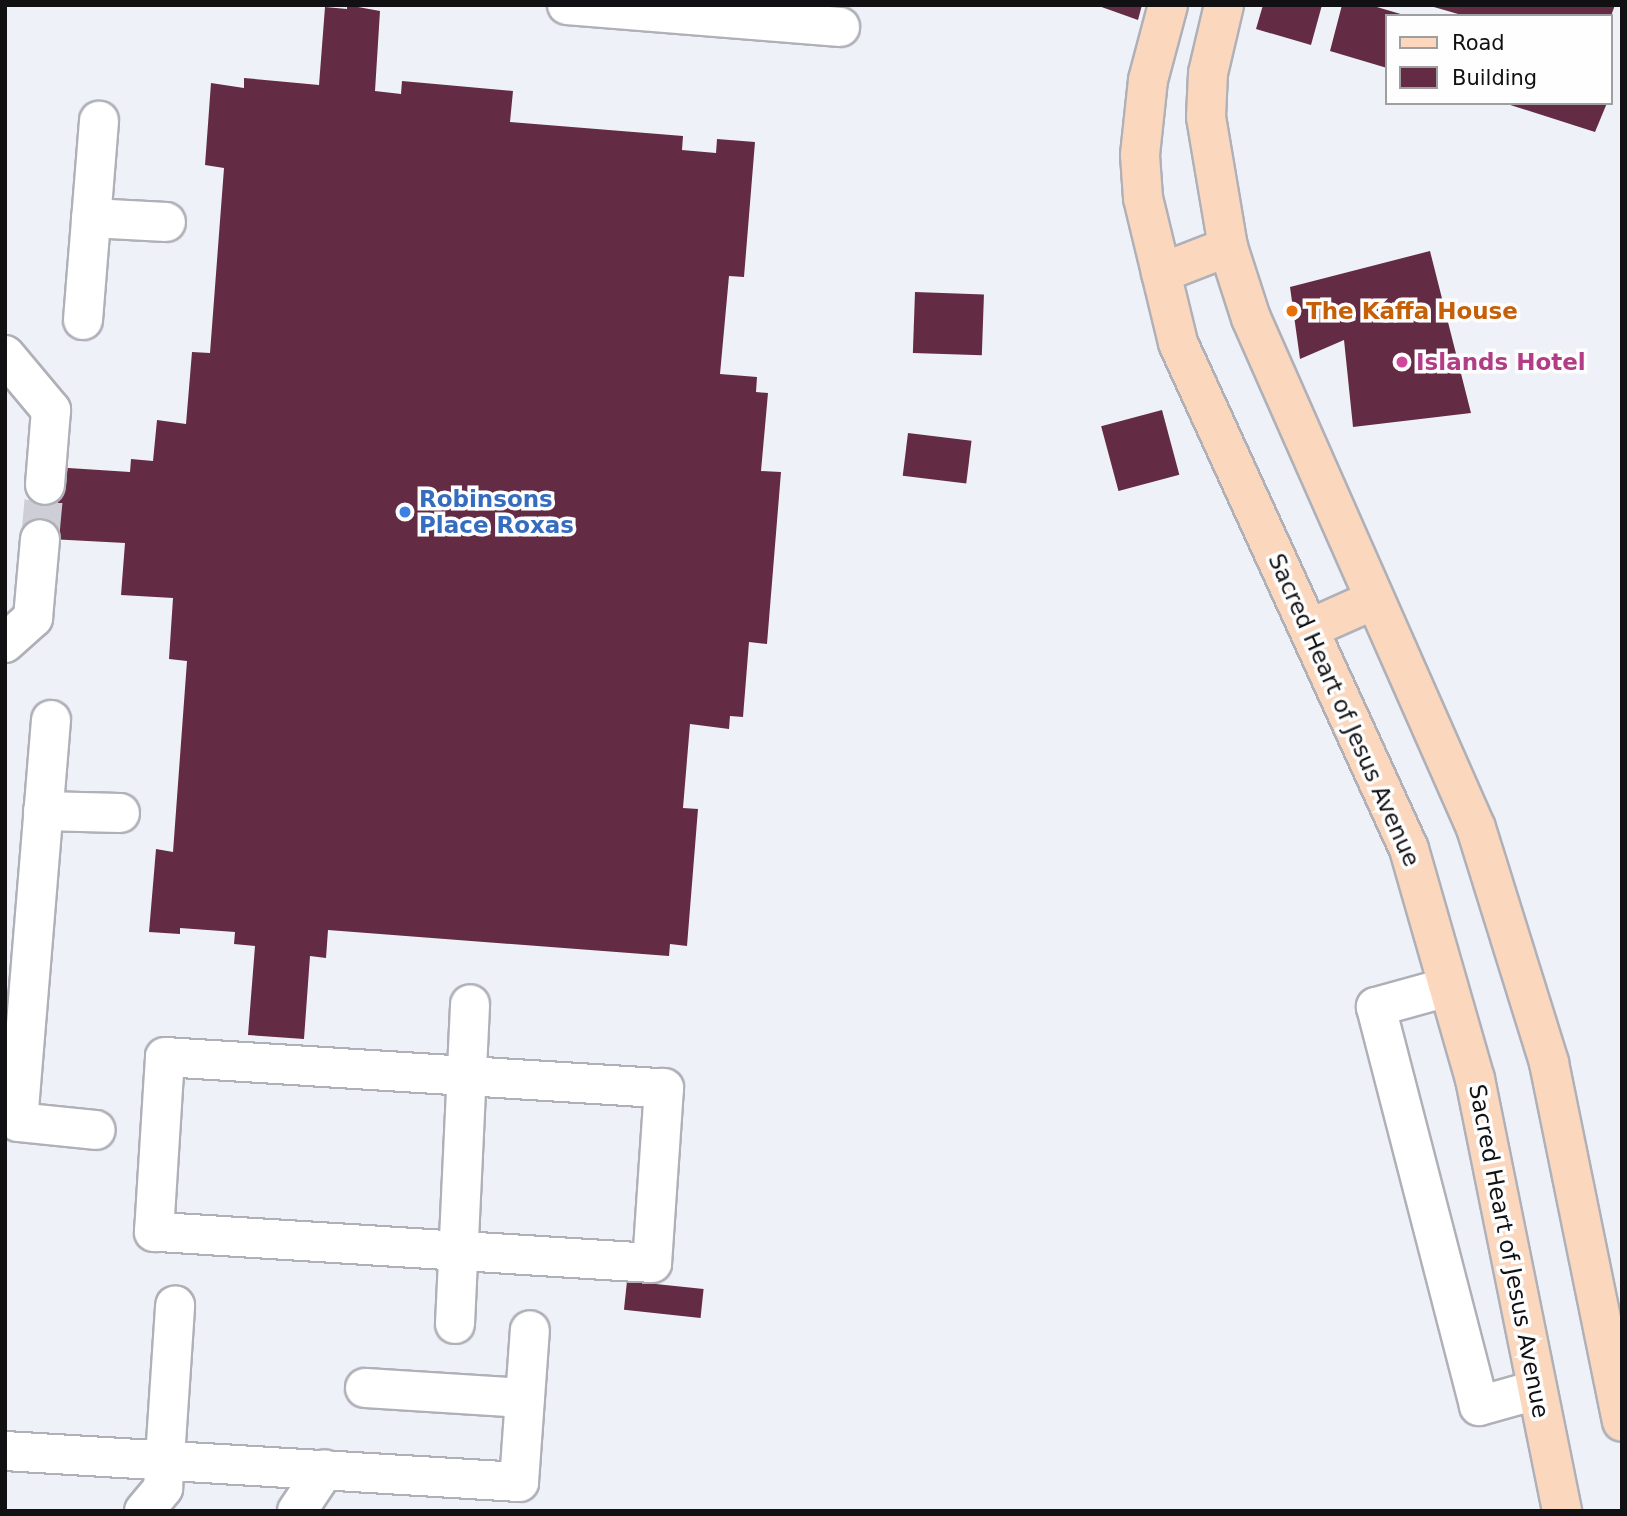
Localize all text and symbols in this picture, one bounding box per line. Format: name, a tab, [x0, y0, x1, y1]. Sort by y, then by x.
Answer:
legend	[1386, 14, 1613, 105]
text: Road	[1452, 31, 1505, 55]
text: Building	[1452, 66, 1537, 90]
place label: The Kaffa House	[1306, 297, 1518, 325]
marker: The Kaffa House	[1284, 303, 1300, 319]
place label: Islands Hotel	[1416, 348, 1586, 376]
marker: Islands Hotel	[1394, 354, 1410, 370]
place label: Robinsons Place Roxas	[419, 485, 574, 539]
marker: Robinsons Place Roxas	[397, 504, 413, 520]
street label: Sacred Heart of Jesus Avenue	[1262, 549, 1426, 871]
street label: Sacred Heart of Jesus Avenue	[1463, 1082, 1555, 1420]

